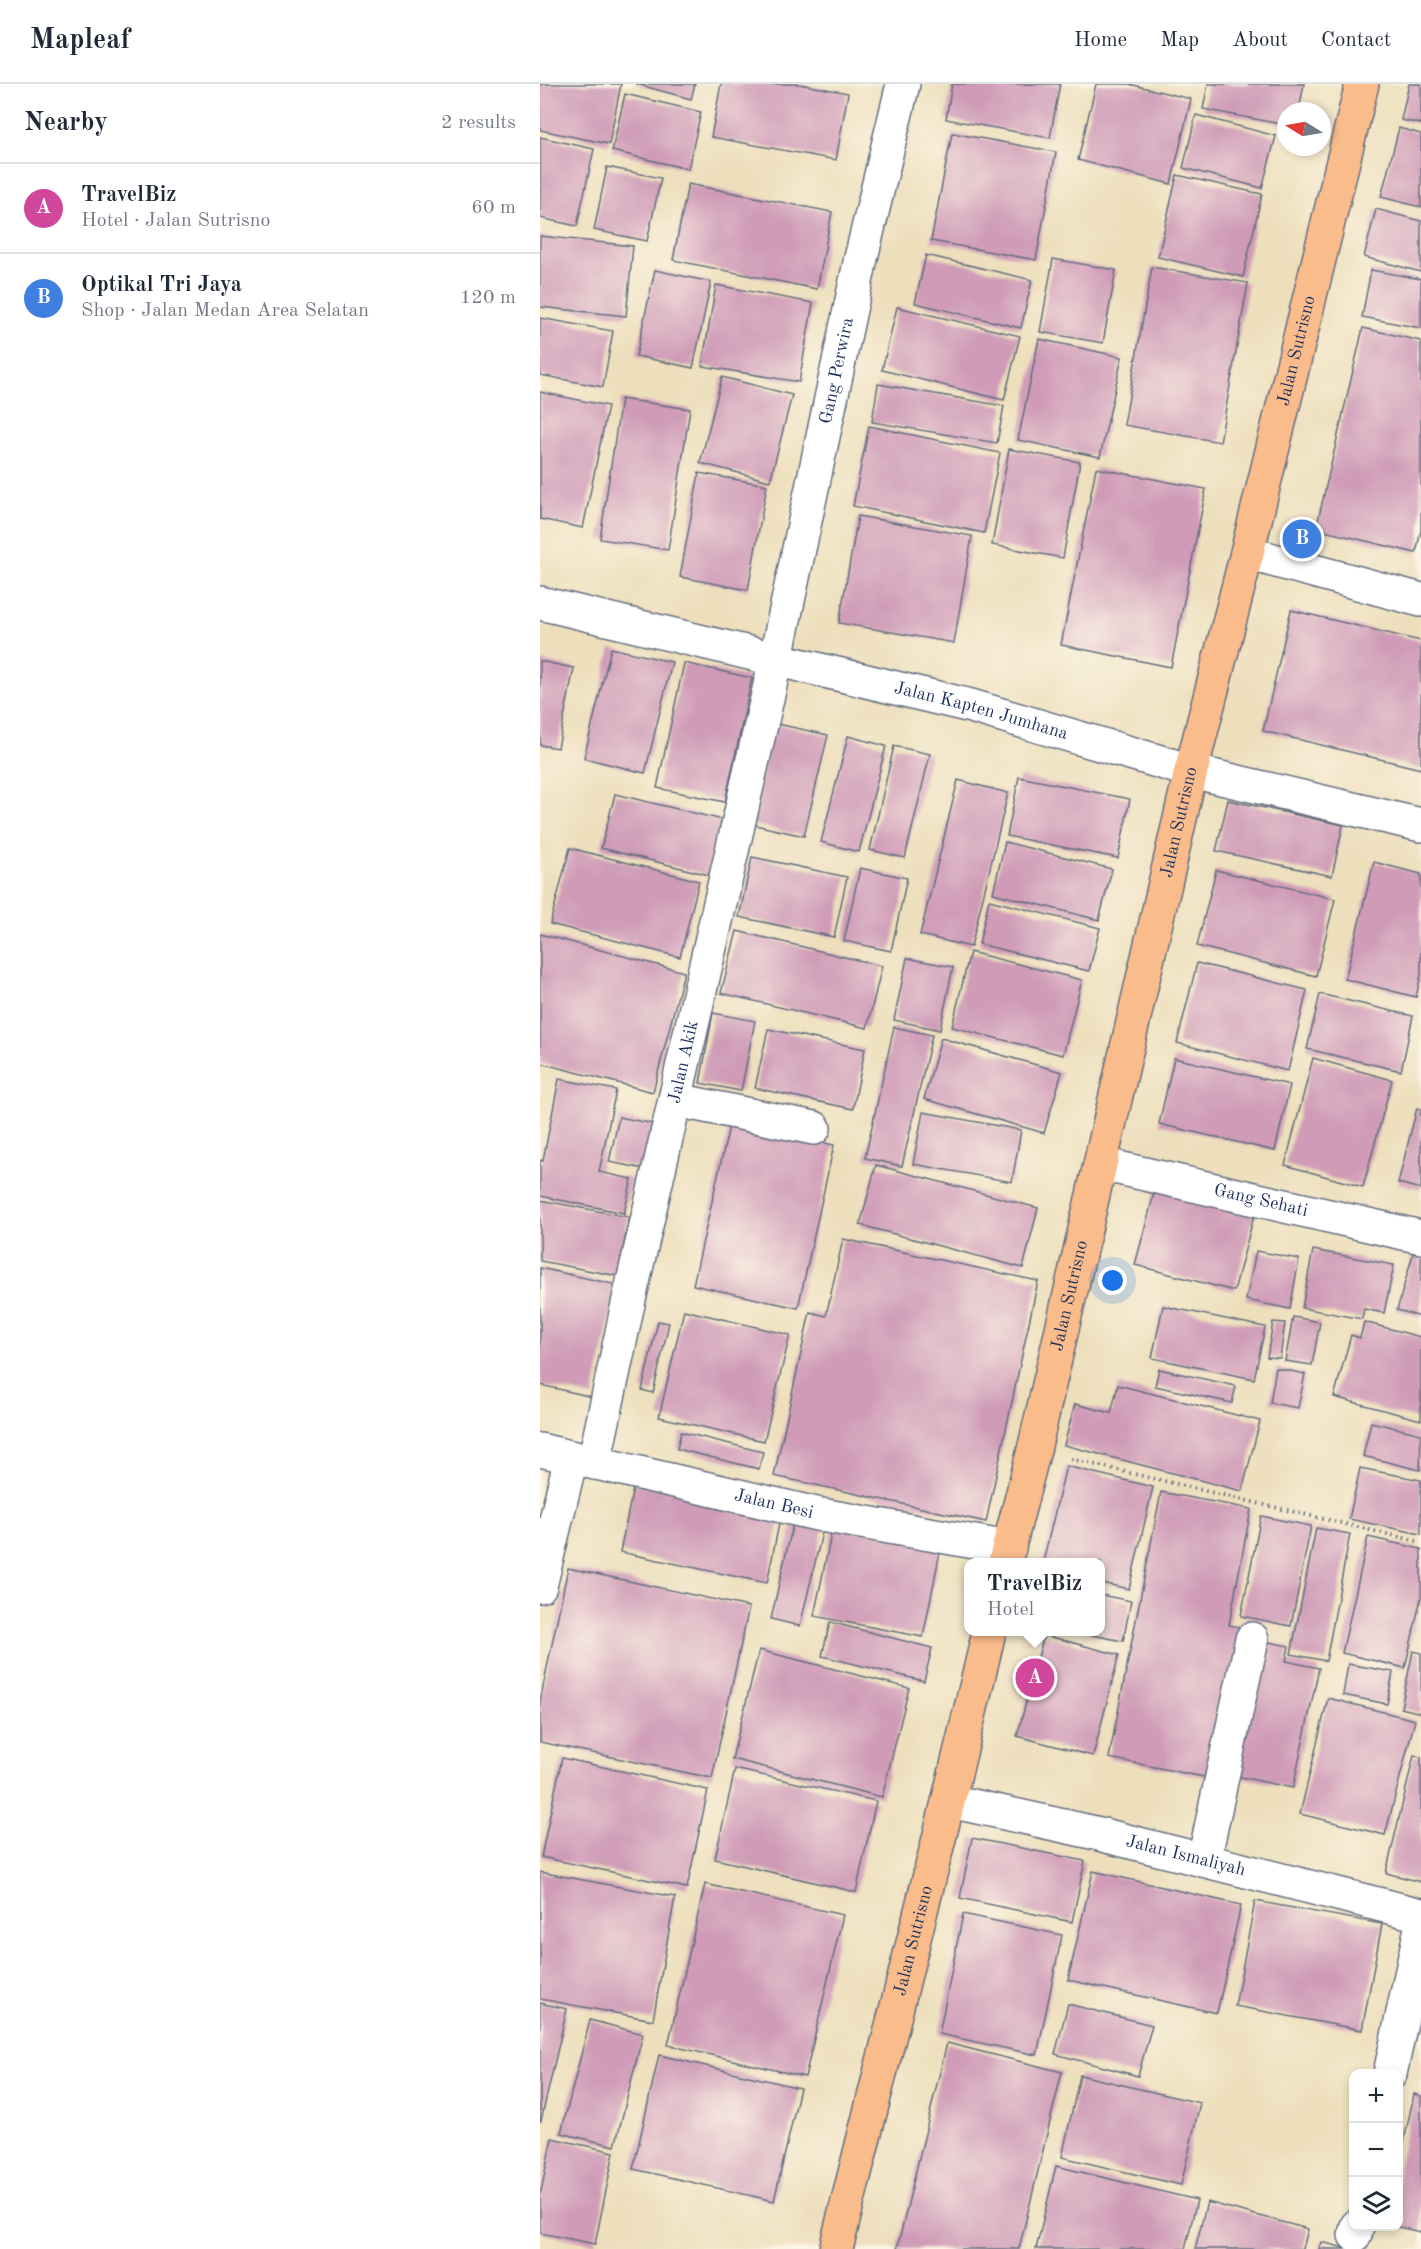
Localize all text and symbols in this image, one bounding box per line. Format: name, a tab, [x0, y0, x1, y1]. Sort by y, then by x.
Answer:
text: Mapleaf	[30, 27, 130, 55]
text: Home	[1074, 30, 1127, 51]
text: Map	[1160, 30, 1199, 51]
text: About	[1232, 30, 1288, 51]
text: Contact	[1321, 30, 1391, 51]
north arrow	[1277, 102, 1331, 156]
text: Nearby	[24, 110, 108, 136]
text: 2 results	[441, 113, 516, 133]
text: TravelBiz	[81, 184, 176, 206]
text: A	[36, 198, 51, 218]
text: 60 m	[471, 198, 516, 218]
text: Hotel · Jalan Sutrisno	[81, 211, 271, 231]
text: Optikal Tri Jaya	[81, 274, 242, 296]
text: B	[36, 288, 51, 308]
text: 120 m	[460, 288, 516, 308]
street label: Jalan Sutrisno	[1274, 294, 1319, 408]
text: Shop · Jalan Medan Area Selatan	[81, 301, 369, 321]
street label: Gang Perwira	[817, 316, 857, 426]
pin: B	[1282, 516, 1322, 562]
street label: Jalan Kapten Jumhana	[892, 679, 1070, 743]
street label: Jalan Sutrisno	[1158, 765, 1201, 879]
street label: Jalan Akik	[665, 1019, 702, 1105]
street label: Gang Sehati	[1212, 1181, 1310, 1220]
street label: Jalan Sutrisno	[1048, 1239, 1091, 1353]
your location	[1098, 1266, 1127, 1295]
street label: Jalan Besi	[733, 1486, 815, 1522]
popup	[964, 1558, 1105, 1636]
text: TravelBiz	[987, 1573, 1082, 1595]
text: Hotel	[987, 1600, 1034, 1620]
pin: A	[1016, 1656, 1054, 1700]
street label: Jalan Ismaliyah	[1124, 1832, 1248, 1880]
street label: Jalan Sutrisno	[891, 1884, 936, 1998]
map controls	[1349, 2069, 1403, 2231]
button: +	[1349, 2069, 1403, 2123]
button: −	[1349, 2123, 1403, 2177]
button: layers	[1349, 2177, 1403, 2231]

